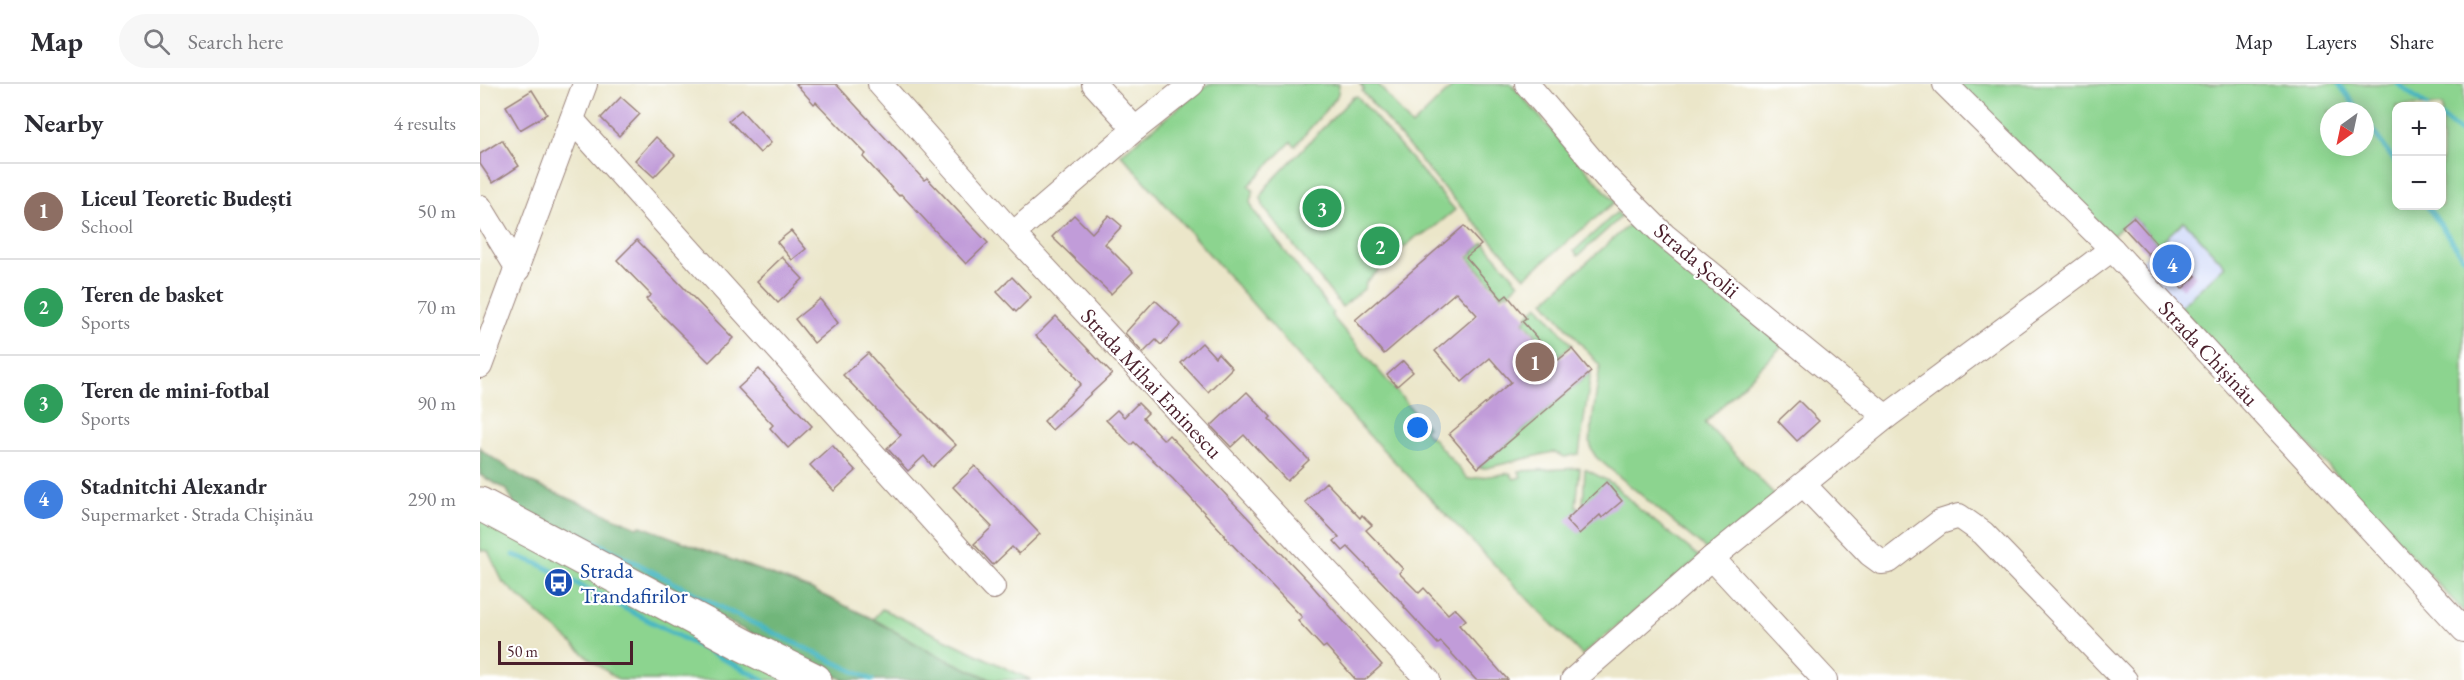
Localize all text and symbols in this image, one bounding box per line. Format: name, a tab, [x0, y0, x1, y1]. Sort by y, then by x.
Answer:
search box	[119, 14, 539, 68]
text: Map	[30, 23, 83, 59]
icon: search	[140, 25, 173, 58]
text: Search here	[188, 27, 283, 56]
text: Map	[2235, 28, 2273, 55]
text: Layers	[2306, 28, 2357, 55]
text: Share	[2390, 28, 2434, 55]
north arrow	[2320, 102, 2374, 156]
map controls	[2392, 102, 2446, 210]
button: +	[2392, 102, 2446, 156]
text: Nearby	[24, 106, 104, 140]
text: 4 results	[393, 110, 456, 136]
button: −	[2392, 156, 2446, 210]
text: Liceul Teoretic Budești	[81, 184, 292, 213]
pin: 3	[1302, 186, 1342, 230]
text: 1	[38, 198, 49, 224]
text: 50 m	[417, 198, 456, 224]
text: School	[81, 213, 133, 239]
street label: Strada Școlii	[1648, 216, 1745, 305]
pin: 2	[1360, 224, 1400, 268]
pin: 4	[2152, 242, 2192, 286]
text: Teren de basket	[81, 280, 224, 309]
text: 2	[38, 294, 49, 320]
text: 70 m	[417, 294, 456, 320]
street label: Strada Chișinău	[2152, 294, 2265, 413]
street label: Strada Mihai Eminescu	[1074, 302, 1229, 465]
text: Sports	[81, 309, 130, 335]
pin: 1	[1516, 340, 1554, 384]
text: Teren de mini-fotbal	[81, 376, 270, 405]
text: 3	[38, 390, 49, 416]
text: 90 m	[417, 390, 456, 416]
text: Sports	[81, 405, 130, 431]
your location	[1403, 413, 1432, 442]
text: Stadnitchi Alexandr	[81, 472, 267, 501]
text: 4	[38, 486, 49, 512]
text: 290 m	[408, 486, 456, 512]
text: Supermarket · Strada Chișinău	[81, 501, 314, 527]
place label: Strada Trandafirilor	[580, 556, 688, 610]
bus stop icon: Strada Trandafirilor	[543, 567, 575, 599]
scale bar	[498, 638, 633, 666]
text: 50 m	[507, 641, 538, 662]

